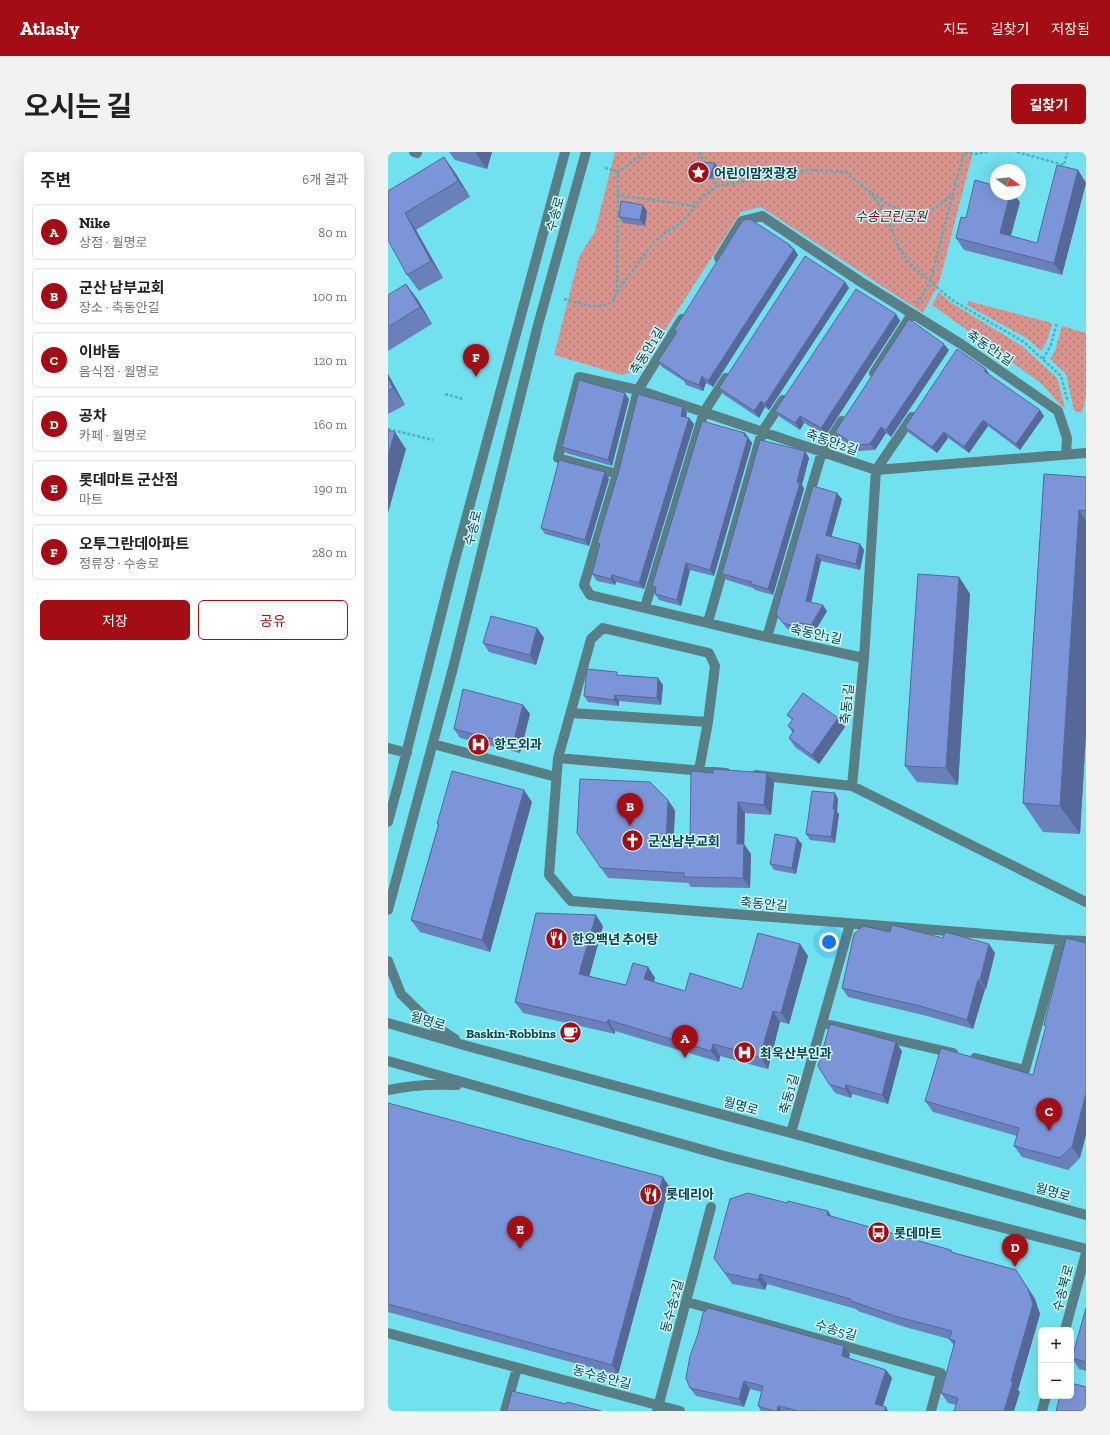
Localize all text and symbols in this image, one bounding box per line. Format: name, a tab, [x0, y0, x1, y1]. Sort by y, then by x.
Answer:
text: Atlasly	[20, 17, 79, 40]
text: 지도	[943, 21, 969, 38]
text: 길찾기	[991, 21, 1029, 38]
text: 저장됨	[1051, 21, 1090, 38]
button: 길찾기	[1011, 84, 1086, 124]
text: 오시는 길	[24, 90, 132, 123]
place icon: 어린이맘껏광장	[685, 160, 711, 186]
north arrow	[990, 164, 1026, 200]
place label: 어린이맘껏광장	[714, 166, 798, 181]
text: 주변	[40, 170, 71, 190]
text: 6개 결과	[302, 172, 348, 187]
street label: 수송로	[543, 195, 567, 233]
park label: 수송근린공원	[855, 209, 928, 224]
text: Nike	[79, 214, 110, 232]
text: A	[50, 225, 58, 240]
text: 80 m	[318, 225, 347, 240]
text: 상점 · 월명로	[79, 235, 148, 250]
text: 군산 남부교회	[79, 279, 165, 297]
text: B	[50, 289, 58, 304]
text: 100 m	[313, 289, 347, 304]
text: 장소 · 축동안길	[79, 300, 160, 315]
street label: 축동안1길	[627, 325, 667, 377]
street label: 축동안1길	[964, 327, 1016, 369]
text: 이바돔	[79, 343, 120, 361]
pin: F	[463, 344, 489, 377]
text: C	[50, 353, 58, 368]
text: 120 m	[314, 353, 347, 368]
text: 음식점 · 월명로	[79, 364, 160, 379]
text: 공차	[79, 407, 107, 425]
text: D	[49, 417, 59, 432]
text: 160 m	[313, 417, 347, 432]
street label: 축동안2길	[804, 426, 860, 458]
text: 카페 · 월명로	[79, 428, 148, 443]
text: 롯데마트 군산점	[79, 471, 178, 489]
text: E	[50, 481, 58, 496]
text: 190 m	[313, 481, 347, 496]
text: 마트	[79, 492, 103, 507]
street label: 수송로	[461, 509, 485, 547]
text: 오투그란데아파트	[79, 535, 189, 553]
text: F	[50, 545, 58, 560]
text: 280 m	[312, 545, 347, 560]
text: 정류장 · 수송로	[79, 556, 160, 571]
button: 저장	[40, 600, 190, 640]
button: 공유	[198, 600, 348, 640]
street label: 축동안1길	[789, 621, 843, 647]
street label: 축동1길	[837, 683, 857, 725]
hospital icon: 항도외과	[466, 731, 492, 757]
place label: 항도외과	[494, 737, 542, 752]
pin: B	[617, 793, 643, 826]
church icon: 군산남부교회	[619, 828, 645, 854]
place label: 군산남부교회	[648, 834, 720, 849]
street label: 축동안길	[740, 894, 788, 914]
restaurant icon: 한오백년 추어탕	[544, 926, 570, 952]
place label: 한오백년 추어탕	[572, 932, 658, 947]
your location	[819, 932, 839, 952]
street label: 월명로	[409, 1009, 447, 1033]
cafe icon: Baskin-Robbins	[558, 1020, 584, 1046]
pin: A	[672, 1025, 698, 1058]
place label: Baskin-Robbins	[466, 1026, 556, 1041]
hospital icon: 최욱산부인과	[732, 1040, 758, 1066]
place label: 최욱산부인과	[760, 1046, 832, 1061]
street label: 축동1길	[776, 1072, 802, 1116]
street label: 월명로	[722, 1094, 760, 1118]
pin: C	[1036, 1098, 1062, 1131]
street label: 월명로	[1034, 1180, 1072, 1204]
restaurant icon: 롯데리아	[637, 1181, 663, 1207]
place label: 롯데리아	[666, 1187, 714, 1202]
pin: E	[507, 1216, 533, 1249]
bus stop icon: 롯데마트	[866, 1220, 892, 1246]
place label: 롯데마트	[894, 1226, 942, 1241]
pin: D	[1002, 1234, 1028, 1267]
street label: 수송북로	[1050, 1263, 1076, 1313]
street label: 동수송2길	[658, 1278, 686, 1334]
street label: 수송5길	[813, 1317, 859, 1343]
map controls	[1038, 1327, 1074, 1399]
button: +	[1038, 1327, 1074, 1363]
street label: 동수송안길	[571, 1362, 633, 1392]
button: −	[1038, 1363, 1074, 1399]

